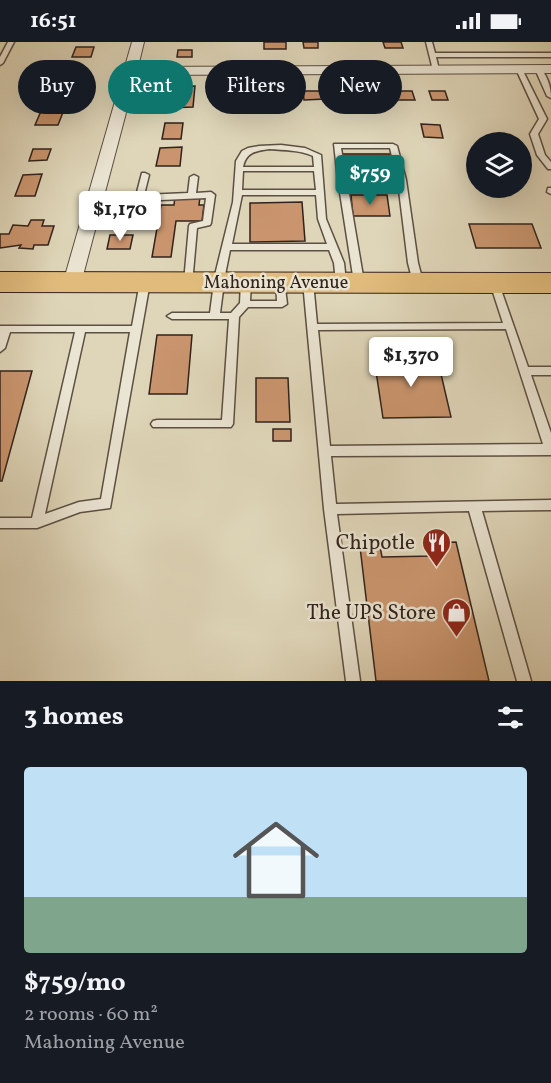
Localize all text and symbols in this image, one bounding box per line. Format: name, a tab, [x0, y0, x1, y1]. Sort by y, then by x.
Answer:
text: 16:51	[30, 6, 77, 37]
chip: Buy	[18, 60, 96, 114]
chip: Rent	[108, 60, 193, 114]
chip: Filters	[205, 60, 306, 114]
chip: New	[318, 60, 402, 114]
map controls	[466, 132, 532, 198]
button: layers	[466, 132, 532, 198]
pin: $759	[334, 155, 406, 206]
text: $759	[349, 160, 391, 188]
pin: $1,170	[71, 191, 169, 242]
text: $1,170	[93, 196, 147, 224]
street label: Mahoning Avenue	[204, 271, 348, 296]
pin: $1,370	[362, 337, 460, 388]
text: $1,370	[383, 342, 439, 370]
restaurant icon: Chipotle	[420, 526, 452, 568]
place label: Chipotle	[336, 529, 415, 558]
shop icon: The UPS Store	[441, 596, 473, 638]
place label: The UPS Store	[307, 599, 436, 628]
text: 3 homes	[24, 699, 124, 735]
icon: filters	[494, 701, 527, 734]
icon: home	[222, 806, 330, 914]
text: $759/mo	[24, 965, 126, 1001]
text: 2 rooms · 60 m²	[24, 1001, 158, 1029]
text: Mahoning Avenue	[24, 1029, 185, 1057]

